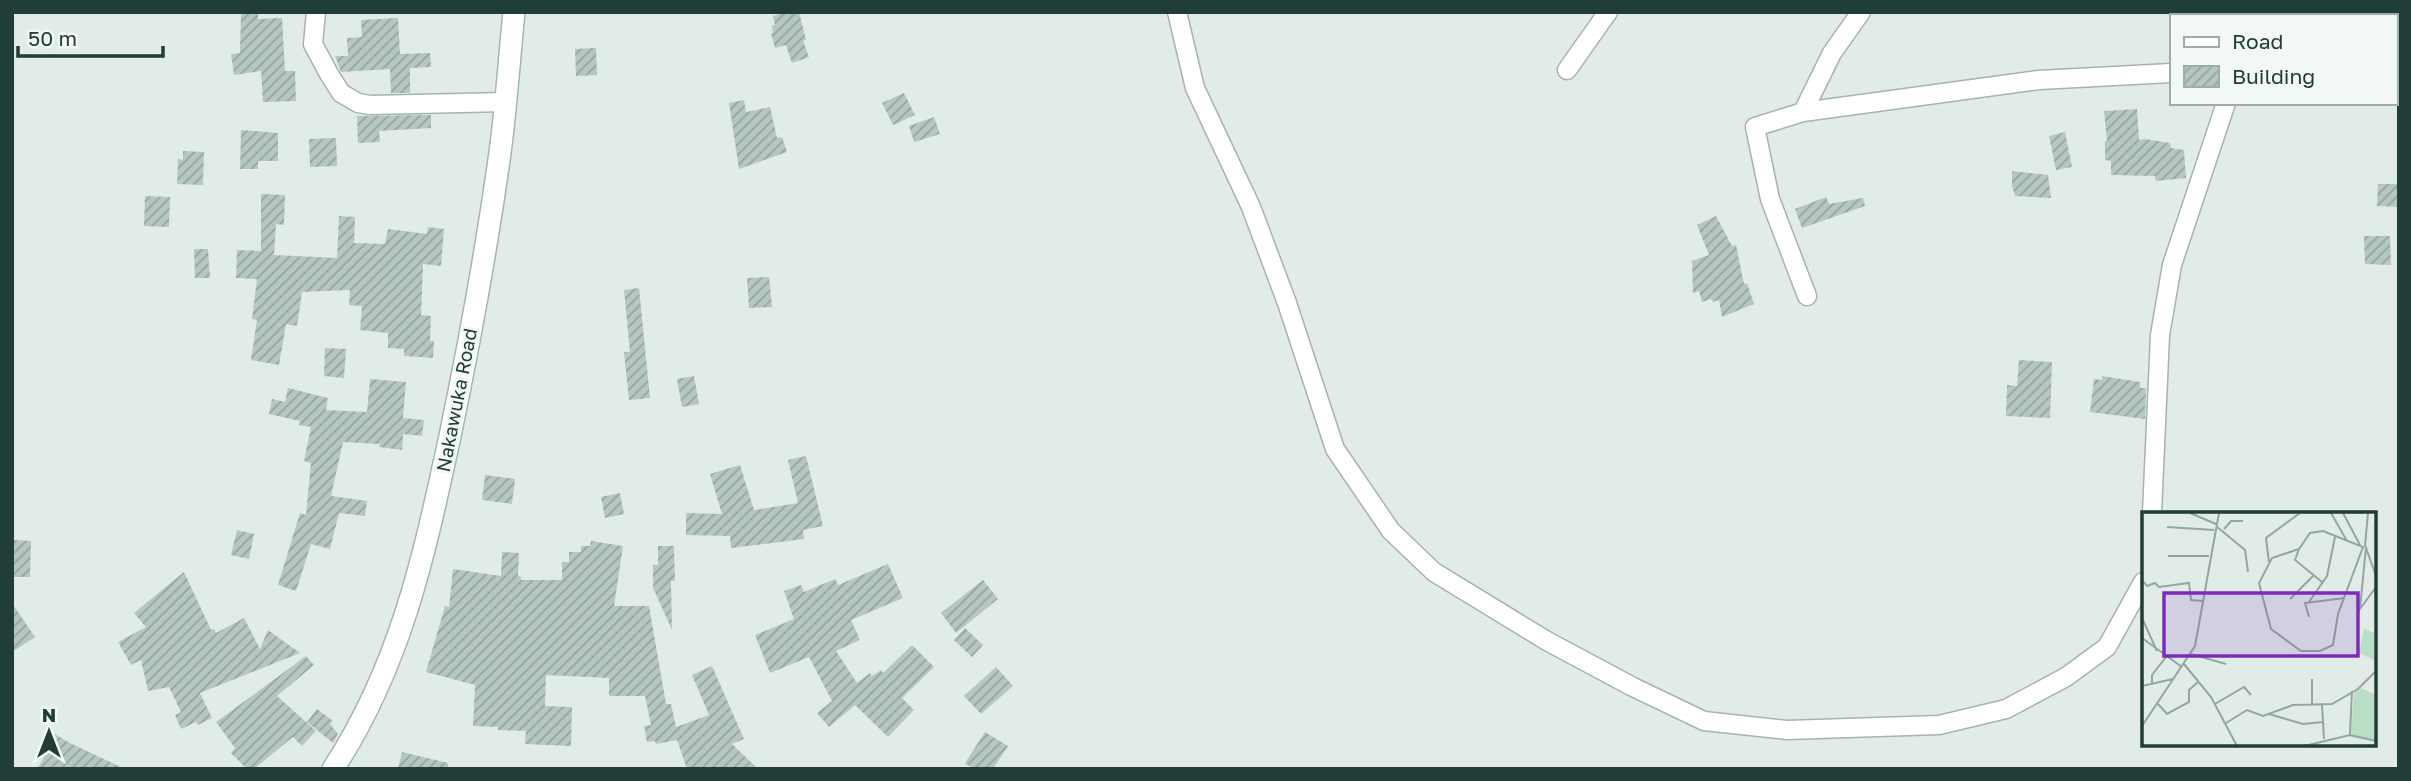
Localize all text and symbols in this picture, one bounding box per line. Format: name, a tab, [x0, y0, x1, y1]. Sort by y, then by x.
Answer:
scale bar	[18, 14, 163, 58]
legend	[2170, 14, 2397, 105]
text: 50 m	[28, 25, 77, 51]
text: Road	[2232, 28, 2283, 54]
text: Building	[2232, 63, 2315, 89]
street label: Nakawuka Road	[431, 326, 481, 474]
inset map	[2142, 512, 2376, 746]
north arrow	[14, 697, 84, 767]
text: N	[42, 703, 56, 726]

